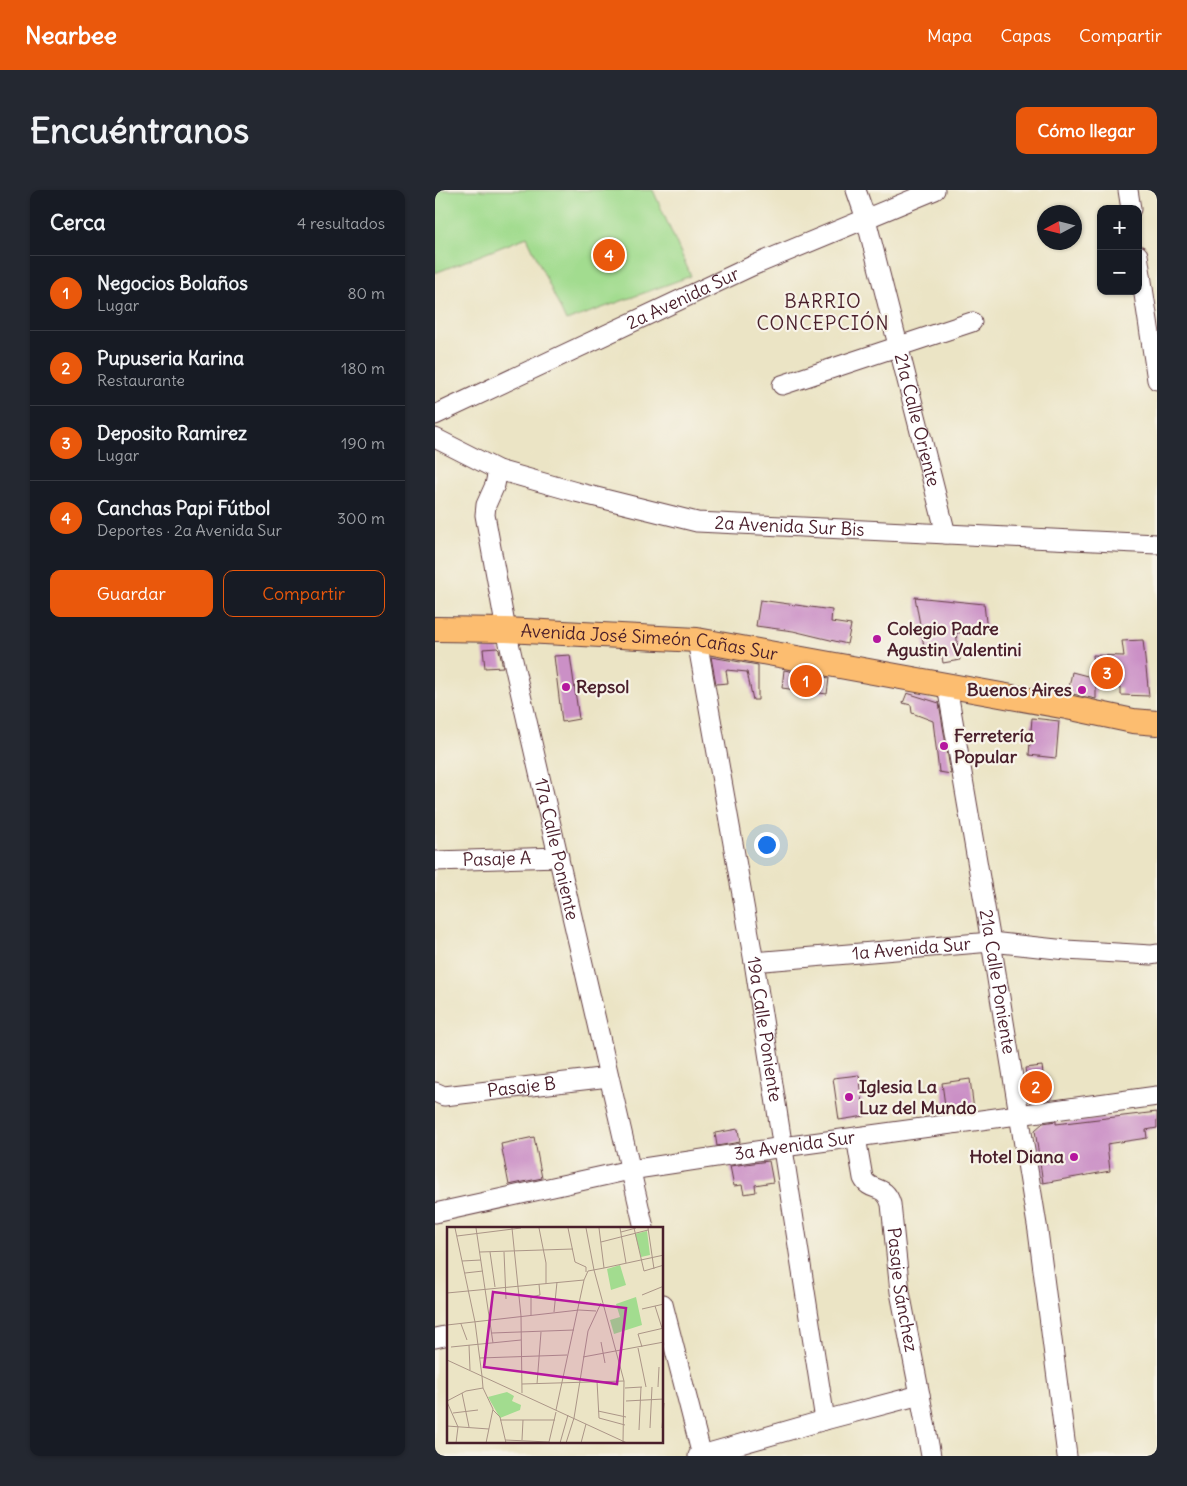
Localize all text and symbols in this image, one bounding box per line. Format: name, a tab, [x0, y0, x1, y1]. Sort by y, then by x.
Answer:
text: Nearbee	[25, 20, 117, 50]
text: Mapa	[927, 24, 972, 47]
text: Capas	[1000, 24, 1051, 47]
text: Compartir	[1079, 24, 1162, 47]
button: Cómo llegar	[1016, 107, 1157, 154]
text: Encuéntranos	[30, 108, 249, 152]
north arrow	[1037, 205, 1082, 250]
map controls	[1097, 205, 1142, 295]
button: +	[1097, 205, 1142, 250]
text: Cerca	[50, 209, 105, 236]
text: 4 resultados	[297, 213, 385, 233]
pin: 4	[593, 236, 625, 274]
button: −	[1097, 250, 1142, 295]
street label: 2a Avenida Sur	[623, 261, 743, 334]
text: Negocios Bolaños	[97, 271, 248, 295]
text: 1	[63, 283, 69, 303]
text: 80 m	[347, 283, 385, 303]
district label: BARRIO CONCEPCIÓN	[756, 289, 890, 335]
text: Lugar	[97, 295, 139, 315]
text: Pupuseria Karina	[97, 346, 244, 370]
street label: 21a Calle Oriente	[890, 351, 945, 489]
text: 2	[62, 358, 70, 378]
text: 180 m	[341, 358, 385, 378]
text: Restaurante	[97, 370, 185, 390]
text: Deposito Ramirez	[97, 421, 247, 445]
text: 3	[61, 433, 71, 453]
text: 190 m	[341, 433, 385, 453]
text: Lugar	[97, 445, 139, 465]
text: Canchas Papi Fútbol	[97, 496, 270, 520]
text: 4	[61, 508, 71, 528]
text: 300 m	[337, 508, 385, 528]
street label: 2a Avenida Sur Bis	[714, 511, 865, 541]
text: Deportes · 2a Avenida Sur	[97, 520, 282, 540]
button: Guardar	[50, 570, 213, 617]
button: Compartir	[223, 570, 385, 617]
place label: Colegio Padre Agustin Valentini	[887, 617, 1021, 661]
street label: Avenida José Simeón Cañas Sur	[520, 619, 780, 666]
marker: Colegio Padre Agustin Valentini	[871, 633, 883, 645]
pin: 3	[1091, 654, 1123, 692]
pin: 1	[790, 662, 822, 700]
place label: Repsol	[576, 675, 629, 698]
place label: Buenos Aires	[967, 678, 1072, 701]
marker: Repsol	[560, 681, 572, 693]
marker: Buenos Aires	[1076, 684, 1088, 696]
place label: Ferretería Popular	[954, 724, 1034, 768]
marker: Ferretería Popular	[938, 740, 950, 752]
street label: 17a Calle Poniente	[530, 776, 585, 922]
your location	[754, 832, 780, 858]
street label: Pasaje A	[462, 846, 532, 871]
street label: 21a Calle Poniente	[975, 908, 1021, 1056]
street label: 1a Avenida Sur	[851, 932, 972, 965]
street label: 19a Calle Poniente	[742, 955, 788, 1103]
pin: 2	[1020, 1068, 1052, 1106]
street label: Pasaje B	[486, 1071, 557, 1102]
place label: Iglesia La Luz del Mundo	[859, 1075, 977, 1119]
marker: Iglesia La Luz del Mundo	[843, 1091, 855, 1103]
street label: 3a Avenida Sur	[732, 1125, 857, 1165]
place label: Hotel Diana	[969, 1145, 1064, 1168]
marker: Hotel Diana	[1068, 1151, 1080, 1163]
street label: Pasaje Sánchez	[882, 1226, 923, 1354]
inset map	[447, 1227, 664, 1444]

